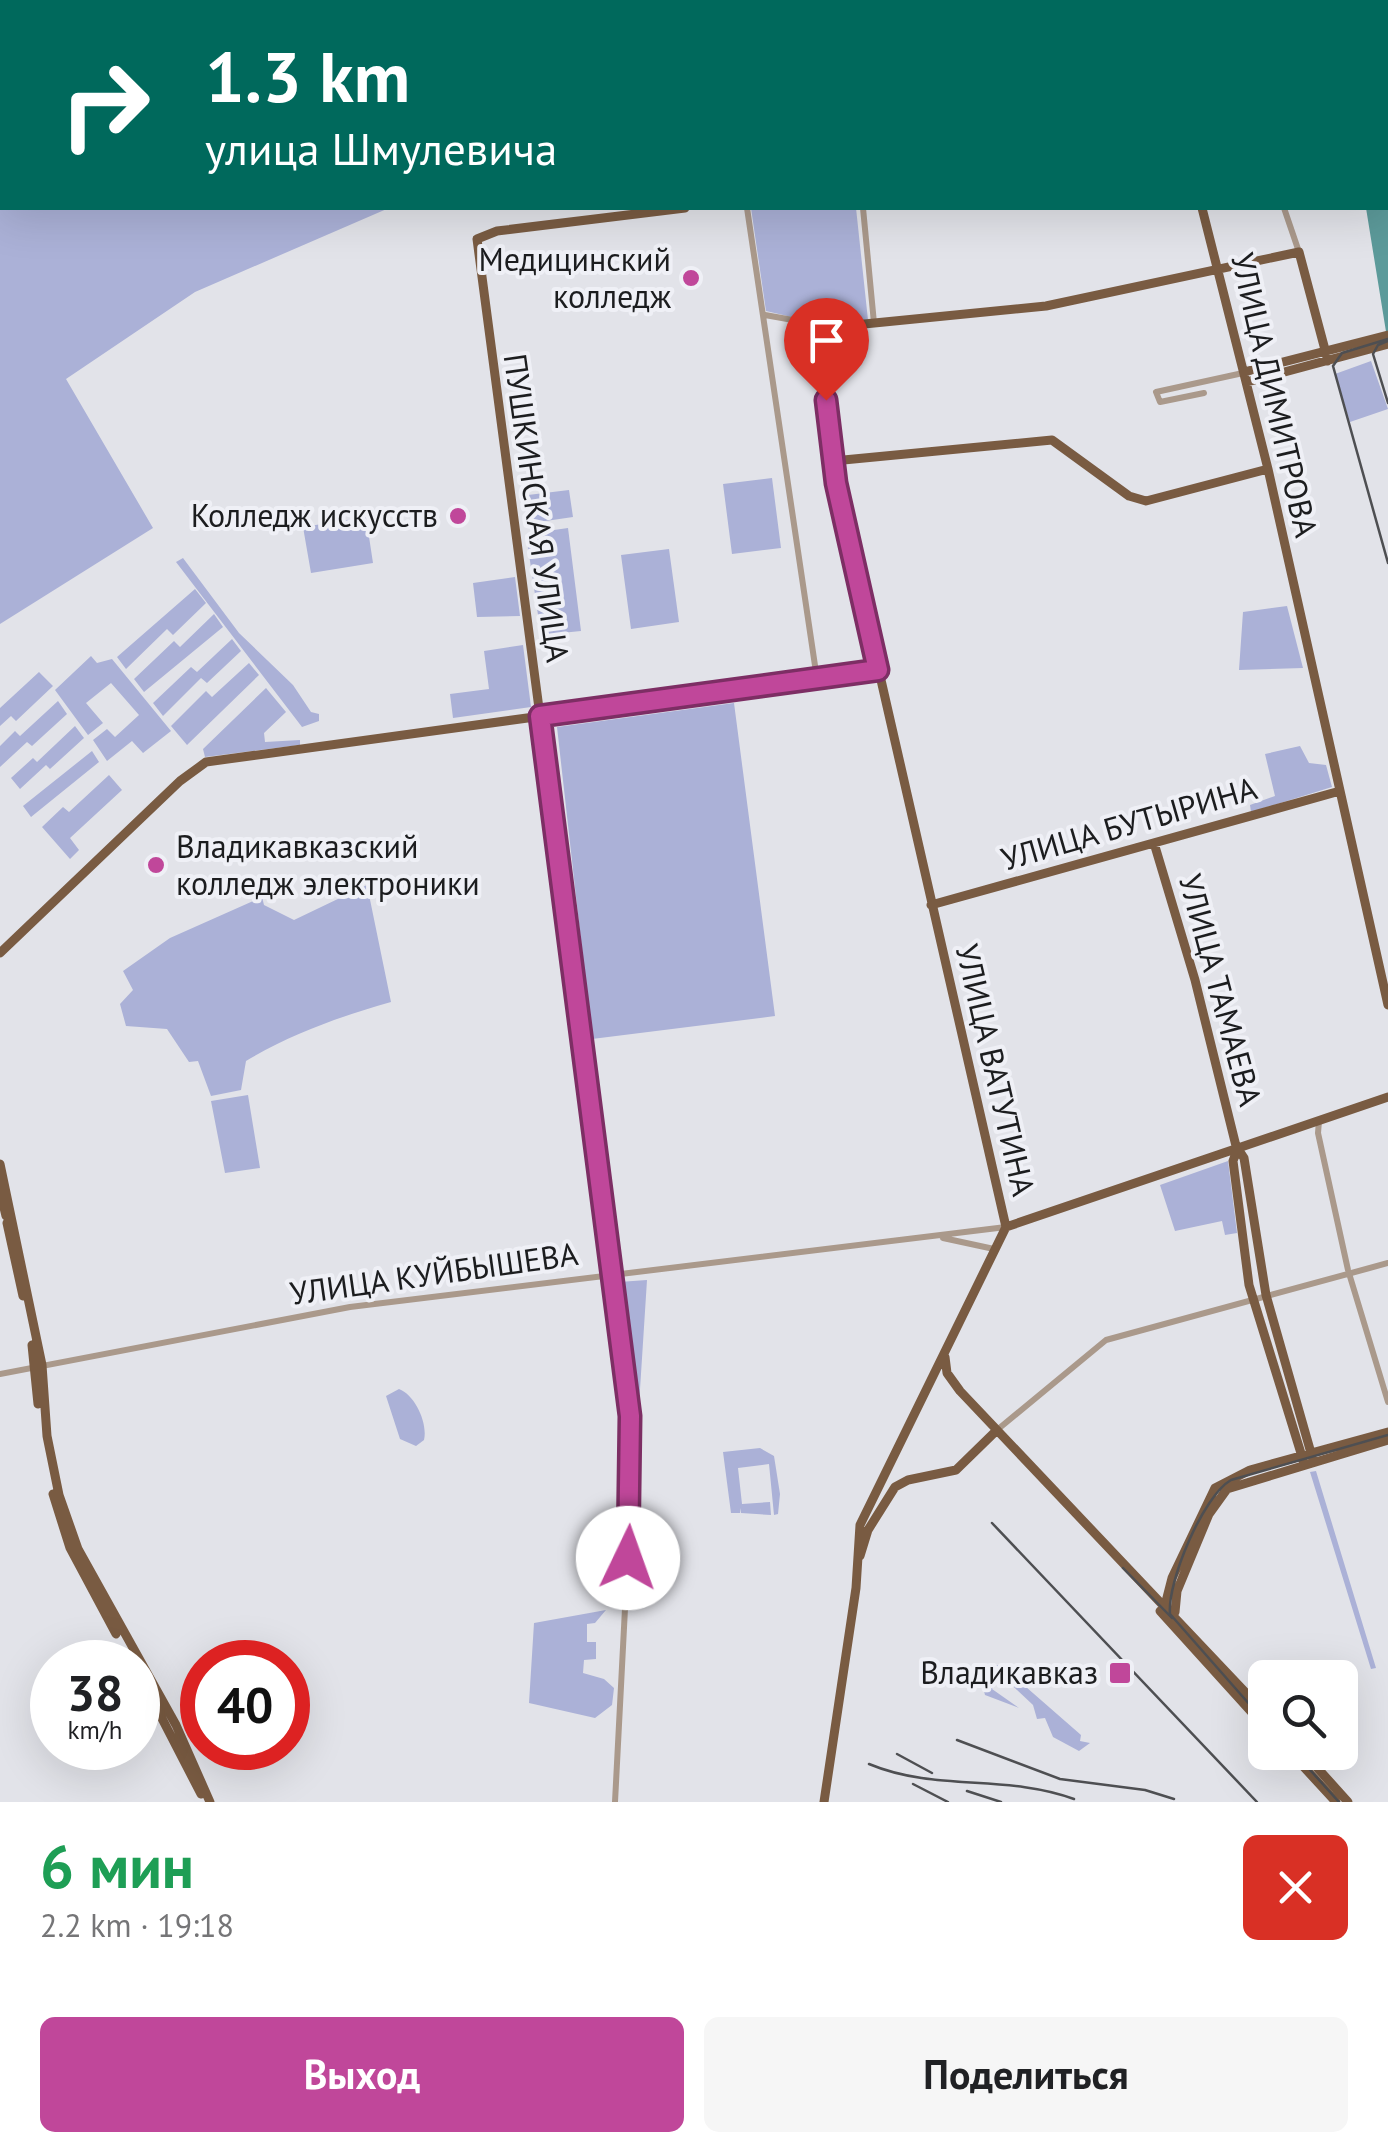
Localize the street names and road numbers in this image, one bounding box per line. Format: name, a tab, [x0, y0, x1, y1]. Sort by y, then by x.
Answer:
street label: УЛИЦА ДИМИТРОВА	[1222, 249, 1328, 541]
street label: ПУШКИНСКАЯ УЛИЦА	[495, 351, 579, 665]
street label: УЛИЦА БУТЫРИНА	[996, 766, 1262, 880]
street label: УЛИЦА ТАМАЕВА	[1170, 869, 1272, 1111]
street label: УЛИЦА ВАТУТИНА	[947, 940, 1045, 1200]
street label: УЛИЦА КУЙБЫШЕВА	[287, 1232, 581, 1314]

